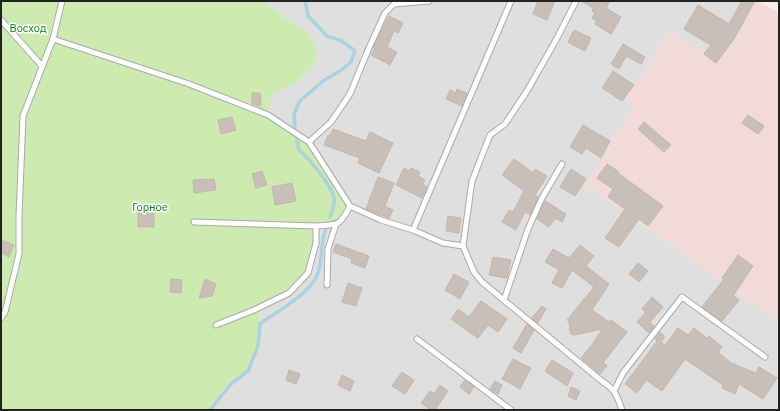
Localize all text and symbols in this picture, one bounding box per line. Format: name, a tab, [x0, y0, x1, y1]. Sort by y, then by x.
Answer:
park label: Восход	[10, 21, 47, 35]
park label: Горное	[132, 200, 168, 214]

